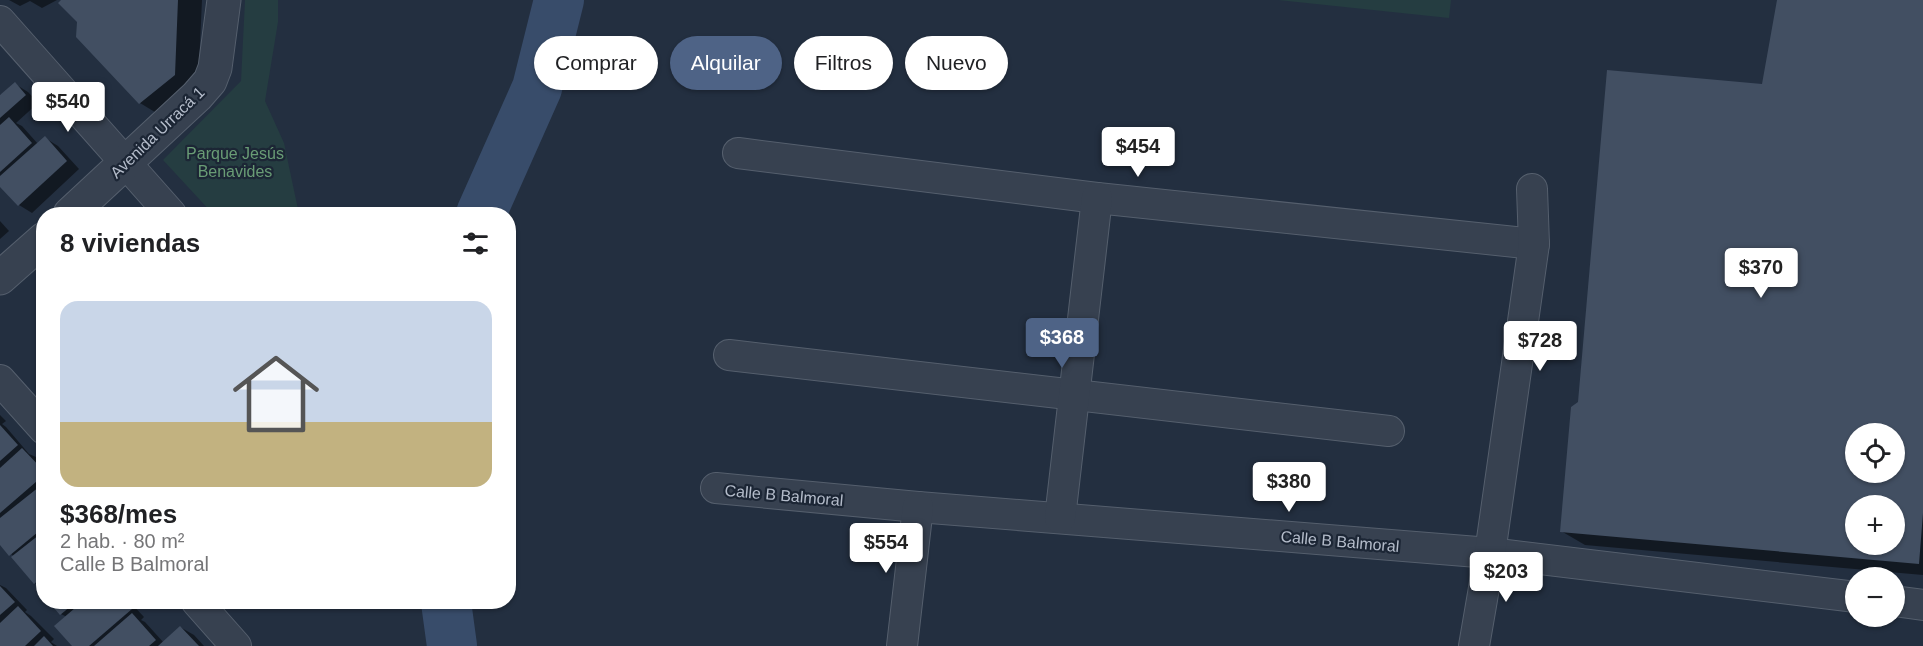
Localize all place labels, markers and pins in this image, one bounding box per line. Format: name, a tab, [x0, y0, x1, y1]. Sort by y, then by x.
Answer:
pin: $540	[32, 82, 104, 133]
pin: $454	[1102, 127, 1174, 178]
pin: $370	[1725, 248, 1797, 299]
pin: $368	[1026, 318, 1098, 369]
pin: $728	[1504, 321, 1576, 372]
pin: $380	[1253, 462, 1325, 513]
pin: $554	[850, 523, 922, 574]
pin: $203	[1470, 552, 1542, 603]

